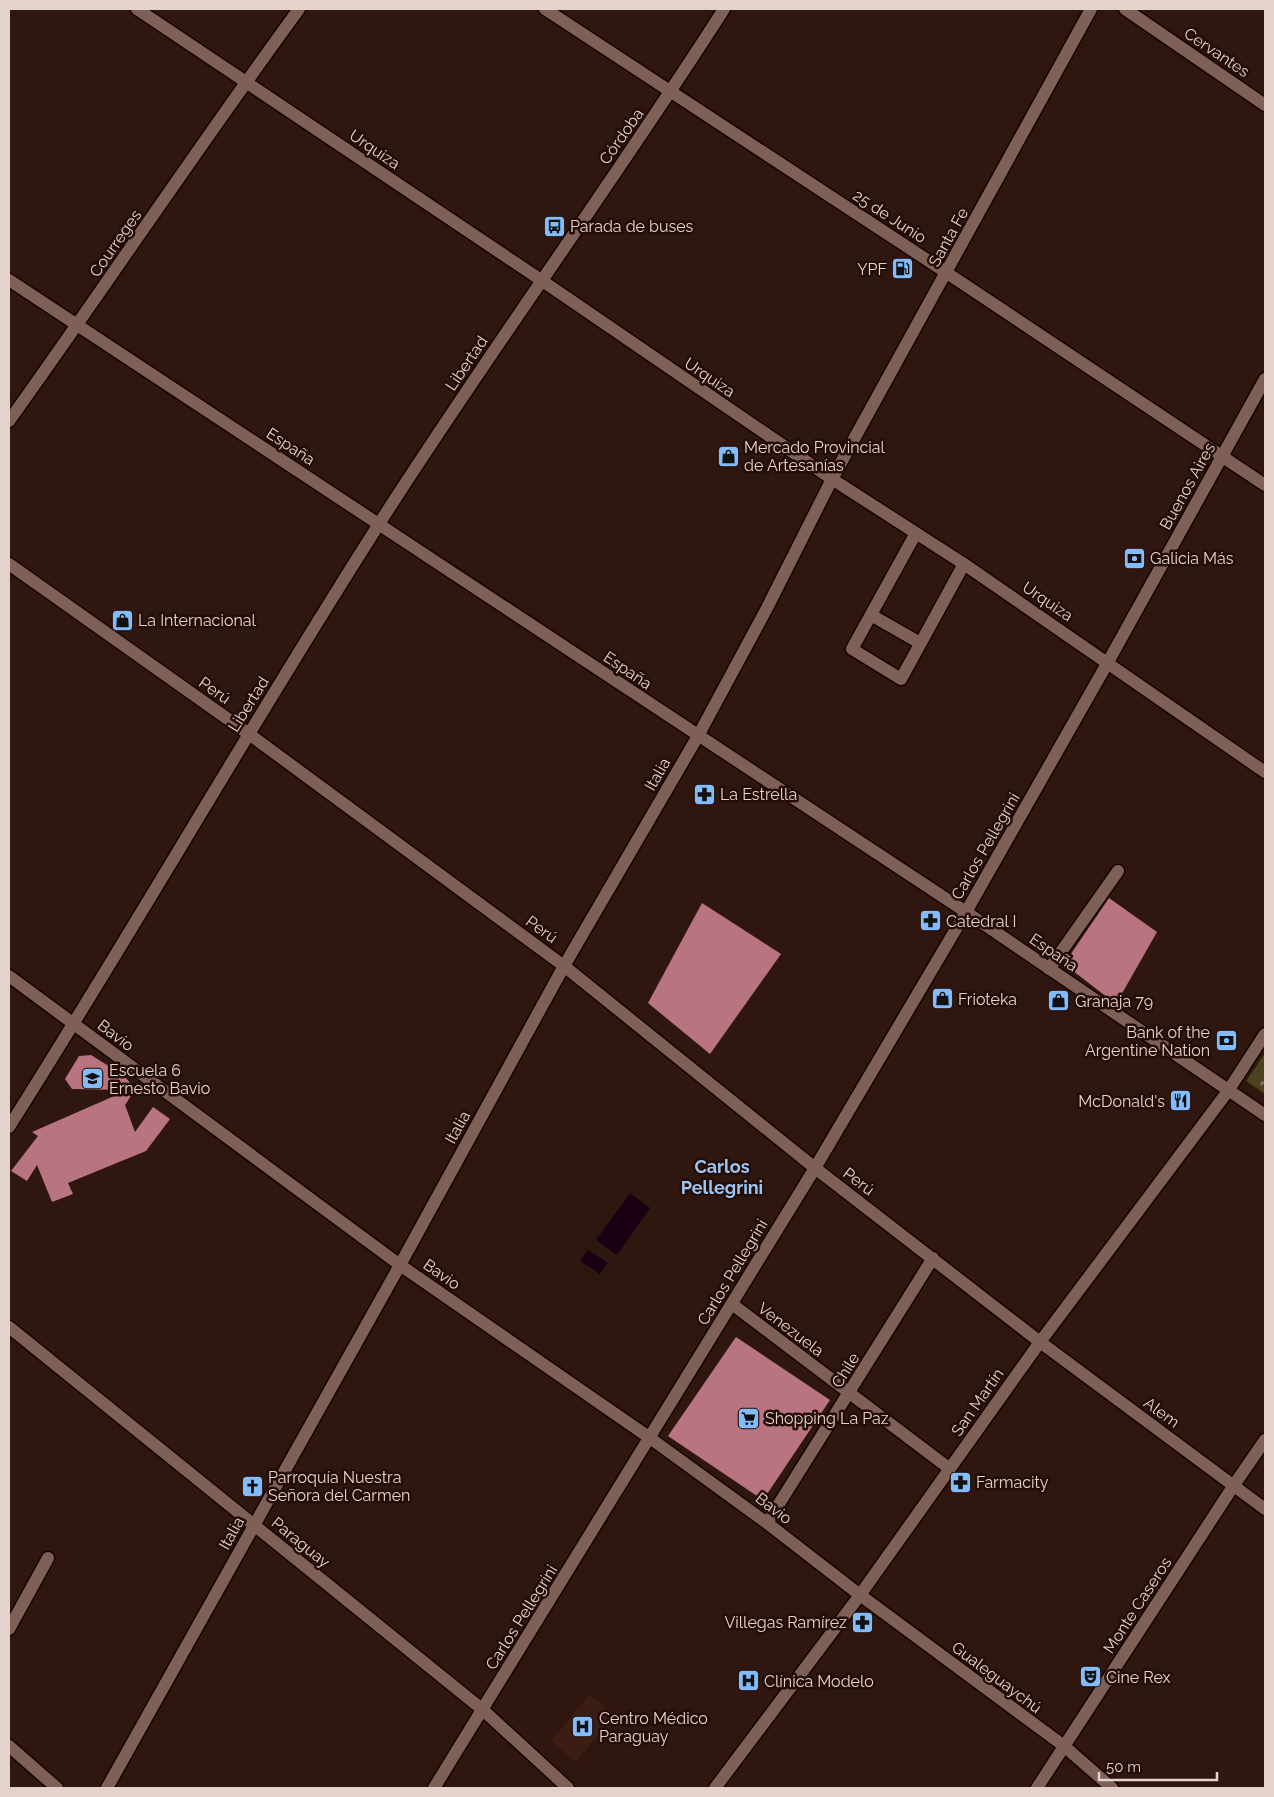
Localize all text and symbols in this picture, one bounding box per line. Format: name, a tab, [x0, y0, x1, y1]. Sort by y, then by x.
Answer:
street label: Cervantes	[1180, 24, 1253, 81]
street label: Córdoba	[595, 105, 648, 168]
street label: Urquiza	[346, 126, 404, 173]
street label: 25 de Junio	[849, 186, 930, 247]
street label: Santa Fe	[925, 205, 972, 270]
street label: Courreges	[85, 206, 146, 280]
bus stop icon: Parada de buses	[542, 214, 566, 238]
place label: Parada de buses	[570, 217, 694, 236]
fuel station icon: YPF	[891, 257, 915, 281]
place label: YPF	[857, 260, 887, 279]
street label: Libertad	[441, 332, 492, 394]
street label: Urquiza	[681, 354, 739, 401]
street label: España	[263, 424, 319, 469]
place label: Mercado Provincial de Artesanías	[744, 438, 886, 475]
street label: Buenos Aires	[1156, 439, 1219, 533]
shop icon: Mercado Provincial de Artesanías	[716, 444, 740, 468]
bank icon: Galicia Más	[1122, 546, 1146, 570]
place label: Galicia Más	[1150, 549, 1234, 568]
street label: Urquiza	[1019, 578, 1077, 625]
shop icon: La Internacional	[110, 608, 134, 632]
place label: La Internacional	[138, 611, 256, 630]
street label: España	[600, 647, 655, 693]
street label: Perú	[195, 673, 234, 708]
street label: Libertad	[224, 673, 273, 735]
street label: Italia	[641, 755, 674, 794]
pharmacy icon: La Estrella	[692, 782, 716, 806]
place label: La Estrella	[720, 785, 797, 804]
street label: Carlos Pellegrini	[947, 789, 1024, 903]
pharmacy icon: Catedral I	[918, 909, 942, 933]
street label: Perú	[522, 912, 561, 947]
place label: Catedral I	[946, 912, 1016, 931]
street label: España	[1026, 929, 1081, 975]
shop icon: Frioteka	[930, 987, 954, 1011]
shop icon: Granaja 79	[1047, 989, 1071, 1013]
place label: Frioteka	[958, 990, 1017, 1009]
place label: Granaja 79	[1075, 992, 1153, 1011]
street label: Bavio	[94, 1016, 138, 1055]
place label: Bank of the Argentine Nation	[1085, 1023, 1210, 1060]
bank icon: Bank of the Argentine Nation	[1214, 1029, 1238, 1053]
place label: Escuela 6 Ernesto Bavio	[109, 1061, 210, 1098]
school or university icon: Escuela 6 Ernesto Bavio	[81, 1067, 105, 1091]
restaurant icon: McDonald's	[1169, 1089, 1193, 1113]
place label: McDonald's	[1078, 1092, 1165, 1111]
street label: Italia	[441, 1108, 474, 1147]
district label: Carlos Pellegrini	[681, 1156, 763, 1198]
street label: Perú	[839, 1163, 878, 1199]
street label: Carlos Pellegrini	[693, 1216, 771, 1329]
street label: Bavio	[420, 1255, 464, 1294]
street label: Venezuela	[754, 1298, 827, 1360]
street label: Chile	[827, 1349, 863, 1391]
street label: San Martín	[947, 1365, 1008, 1440]
street label: Alem	[1140, 1393, 1183, 1432]
supermarket icon: Shopping La Paz	[737, 1406, 761, 1430]
place label: Shopping La Paz	[765, 1409, 889, 1428]
place label: Parroquía Nuestra Señora del Carmen	[268, 1468, 410, 1505]
pharmacy icon: Farmacity	[948, 1470, 972, 1494]
place label: Farmacity	[976, 1473, 1049, 1492]
church icon: Parroquía Nuestra Señora del Carmen	[240, 1474, 264, 1498]
street label: Bavio	[752, 1489, 796, 1528]
street label: Paraguay	[268, 1513, 334, 1572]
street label: Italia	[215, 1514, 248, 1553]
street label: Monte Caseros	[1099, 1553, 1176, 1657]
street label: Carlos Pellegrini	[482, 1561, 561, 1673]
pharmacy icon: Villegas Ramírez	[851, 1610, 875, 1634]
place label: Villegas Ramírez	[724, 1613, 847, 1632]
street label: Gualeguaychú	[948, 1638, 1045, 1717]
theatre icon: Cine Rex	[1078, 1665, 1102, 1689]
place label: Cine Rex	[1106, 1668, 1171, 1687]
hospital icon: Clínica Modelo	[736, 1669, 760, 1693]
place label: Clínica Modelo	[764, 1672, 874, 1691]
place label: Centro Médico Paraguay	[599, 1709, 708, 1746]
hospital icon: Centro Médico Paraguay	[571, 1715, 595, 1739]
scale bar	[1099, 1750, 1216, 1782]
text: 50 m	[1106, 1758, 1141, 1776]

